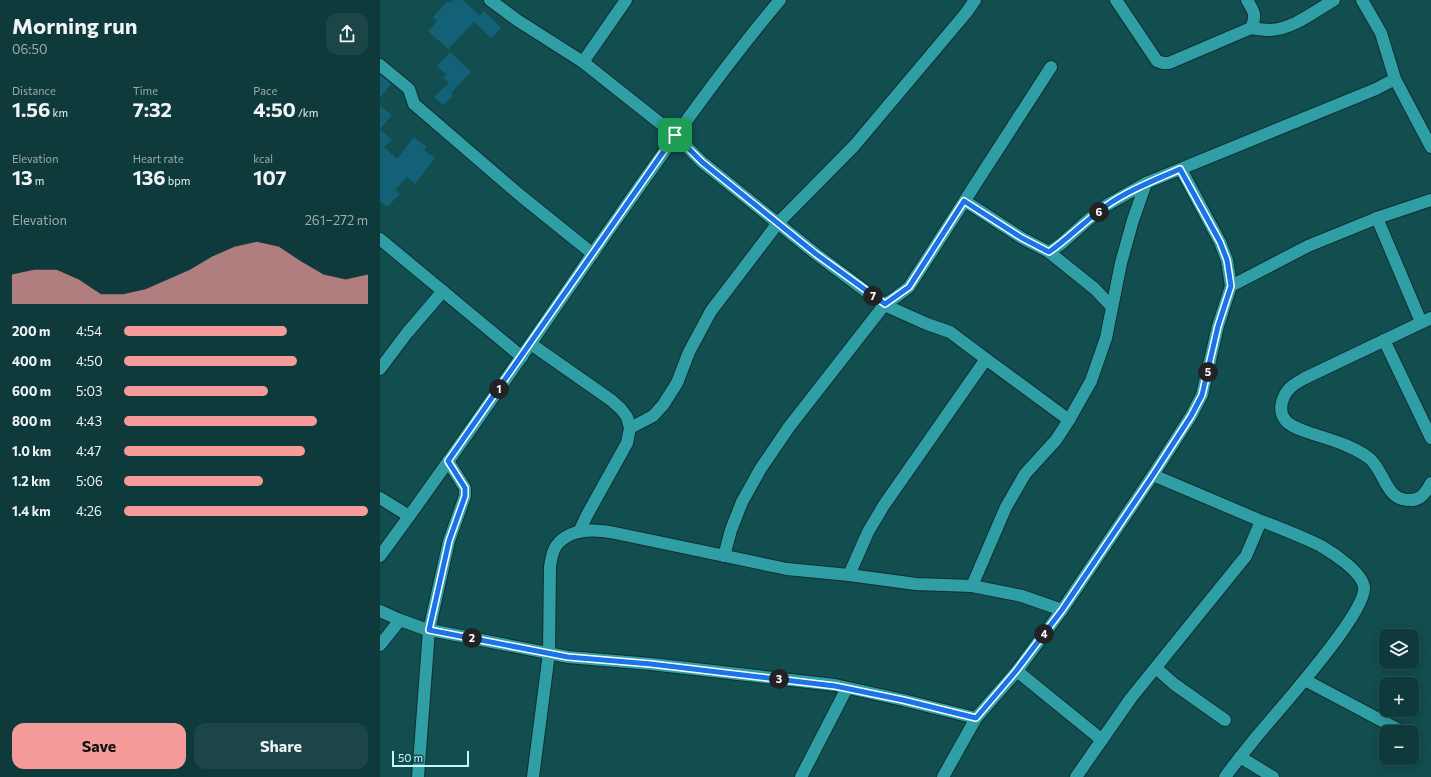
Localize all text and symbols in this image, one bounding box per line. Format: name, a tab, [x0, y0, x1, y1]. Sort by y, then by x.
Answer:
text: Morning run	[12, 12, 138, 39]
button: share	[326, 13, 368, 55]
text: 06:50	[12, 41, 47, 57]
text: Distance	[12, 84, 56, 97]
text: Time	[133, 84, 158, 97]
text: Pace	[253, 84, 277, 97]
text: 1.56	[12, 97, 50, 121]
text: 7:32	[133, 97, 172, 121]
text: 4:50	[253, 97, 296, 121]
text: km	[50, 106, 68, 119]
text: /km	[296, 106, 318, 119]
pin	[658, 118, 692, 152]
icon: arrive	[664, 124, 686, 146]
text: Elevation	[12, 152, 58, 165]
text: Heart rate	[133, 152, 184, 165]
text: kcal	[253, 152, 273, 165]
text: 13	[12, 165, 33, 189]
text: 136	[133, 165, 166, 189]
text: 107	[253, 165, 286, 189]
text: m	[33, 174, 44, 187]
text: bpm	[166, 174, 190, 187]
pin: 6	[1089, 202, 1109, 222]
text: 6	[1096, 205, 1102, 218]
text: Elevation	[12, 212, 67, 228]
text: 261–272 m	[305, 212, 368, 228]
pin: 7	[863, 286, 883, 306]
text: 7	[870, 289, 876, 302]
text: 200 m	[12, 323, 50, 339]
text: 4:54	[76, 323, 102, 339]
text: 400 m	[12, 353, 51, 369]
text: 4:50	[76, 353, 103, 369]
pin: 5	[1198, 362, 1218, 382]
text: 5	[1205, 365, 1211, 378]
pin: 1	[489, 379, 509, 399]
text: 1	[497, 382, 501, 395]
text: 600 m	[12, 383, 51, 399]
text: 5:03	[76, 383, 102, 399]
text: 800 m	[12, 413, 51, 429]
text: 4:43	[76, 413, 102, 429]
text: 1.0 km	[12, 443, 51, 459]
text: 4:47	[76, 443, 101, 459]
text: 1.2 km	[12, 473, 50, 489]
text: 5:06	[76, 473, 103, 489]
text: 1.4 km	[12, 503, 51, 519]
text: 4:26	[76, 503, 102, 519]
pin: 4	[1034, 624, 1054, 644]
text: 4	[1041, 627, 1047, 640]
pin: 2	[462, 628, 482, 648]
map controls	[1379, 629, 1419, 765]
button: layers	[1379, 629, 1419, 669]
text: 2	[469, 631, 475, 644]
pin: 3	[769, 669, 789, 689]
text: 3	[776, 672, 782, 685]
button: +	[1379, 677, 1419, 717]
button: Save	[12, 723, 186, 769]
button: Share	[194, 723, 368, 769]
button: −	[1379, 725, 1419, 765]
scale bar	[392, 749, 469, 768]
text: 50 m	[398, 751, 423, 764]

